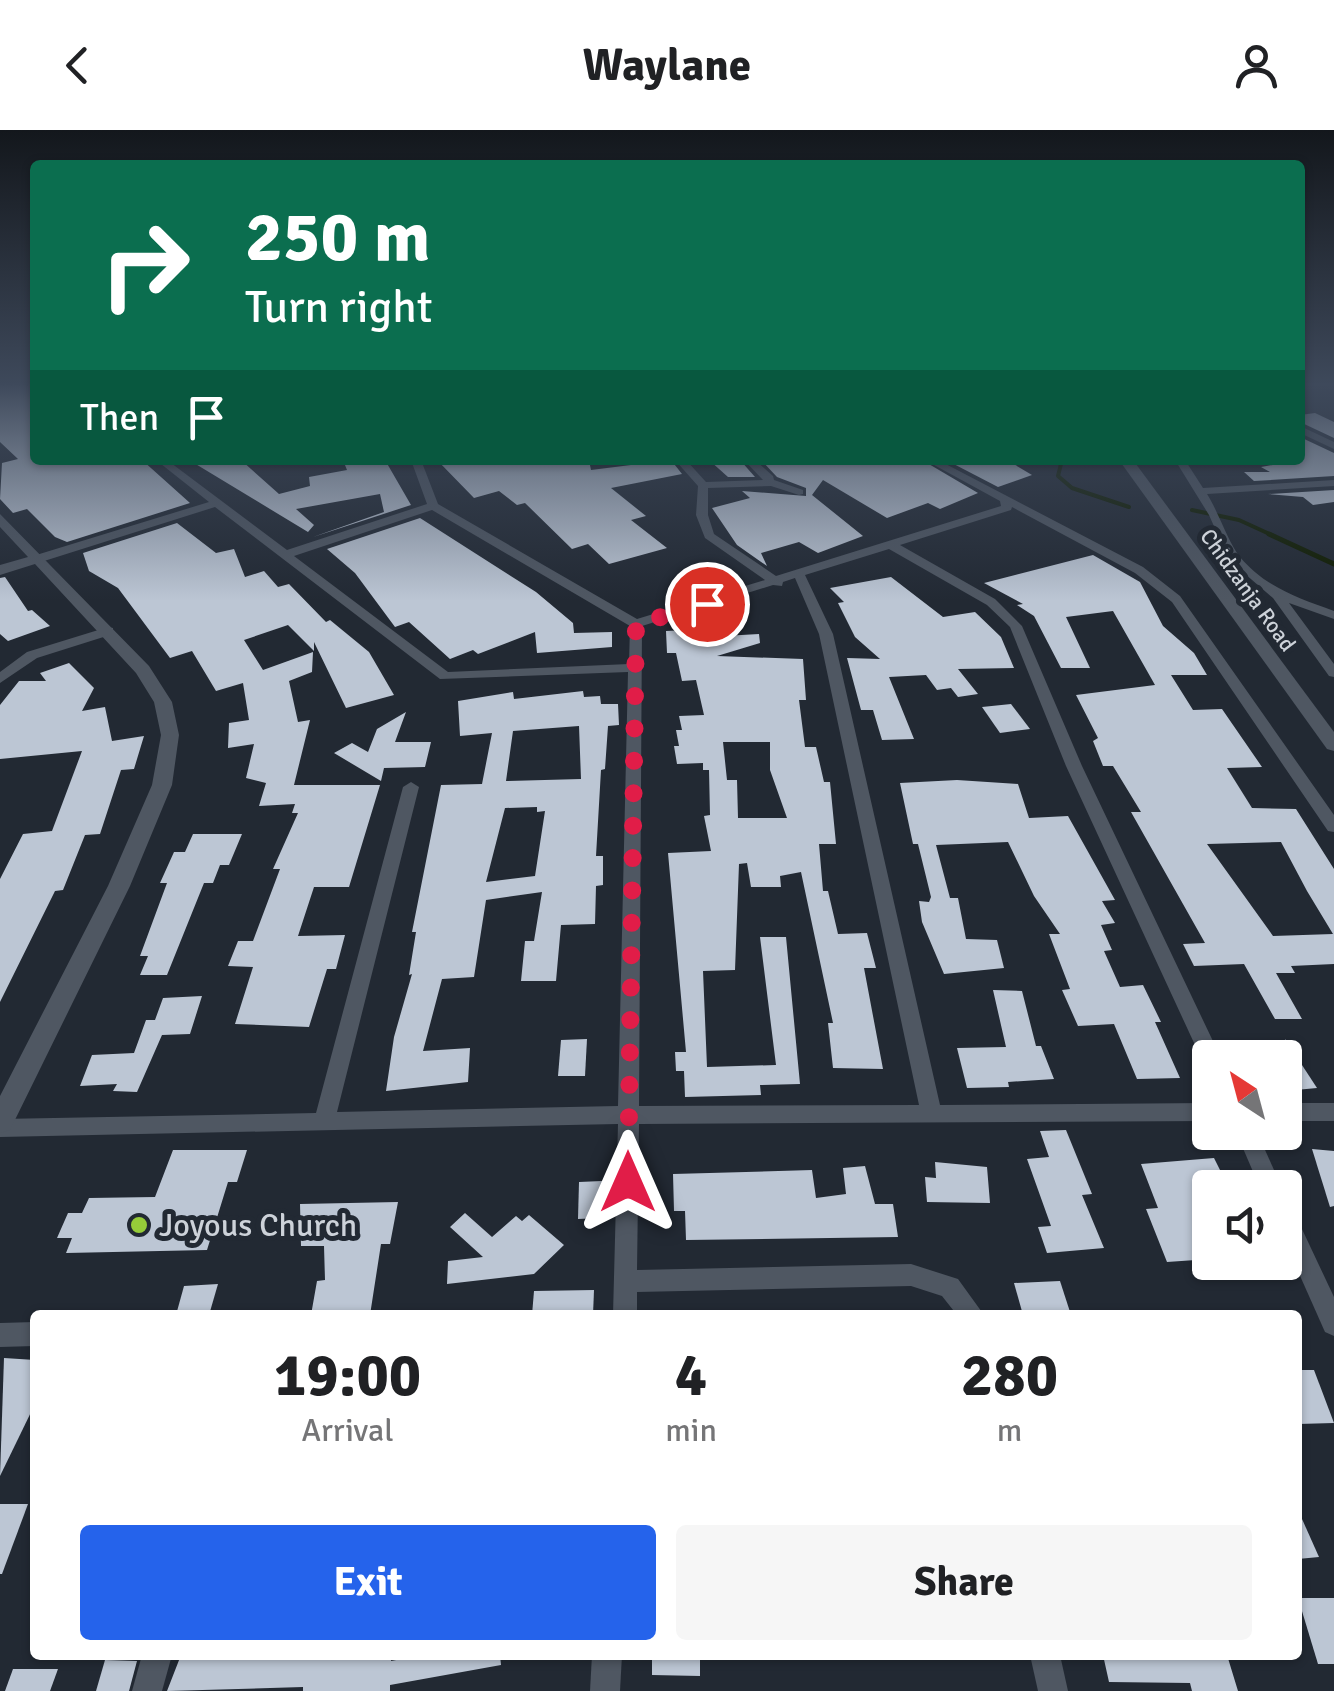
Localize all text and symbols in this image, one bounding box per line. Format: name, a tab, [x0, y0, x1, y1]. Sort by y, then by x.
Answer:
icon: back	[50, 38, 105, 93]
text: Waylane	[583, 38, 751, 93]
icon: person	[1229, 38, 1284, 93]
text: 250 m	[245, 194, 430, 280]
icon: right	[80, 200, 210, 330]
text: Turn right	[245, 280, 433, 335]
icon: arrive	[179, 390, 234, 445]
text: Then	[80, 394, 159, 441]
street label: Chidzanja Road	[1194, 523, 1302, 657]
pin	[665, 562, 750, 647]
icon: arrive	[680, 577, 735, 632]
north arrow	[1192, 1040, 1302, 1150]
map controls	[1192, 1040, 1302, 1280]
position arrow	[576, 1130, 680, 1234]
button: sound	[1192, 1170, 1302, 1280]
place label: Joyous Church	[159, 1206, 357, 1245]
marker: Joyous Church	[128, 1214, 150, 1236]
text: 19:00	[274, 1339, 421, 1413]
text: 4	[675, 1339, 707, 1413]
text: 280	[961, 1339, 1058, 1413]
text: Arrival	[302, 1411, 394, 1450]
text: min	[665, 1411, 717, 1450]
text: m	[997, 1411, 1022, 1450]
button: Exit	[80, 1525, 656, 1640]
button: Share	[676, 1525, 1252, 1640]

